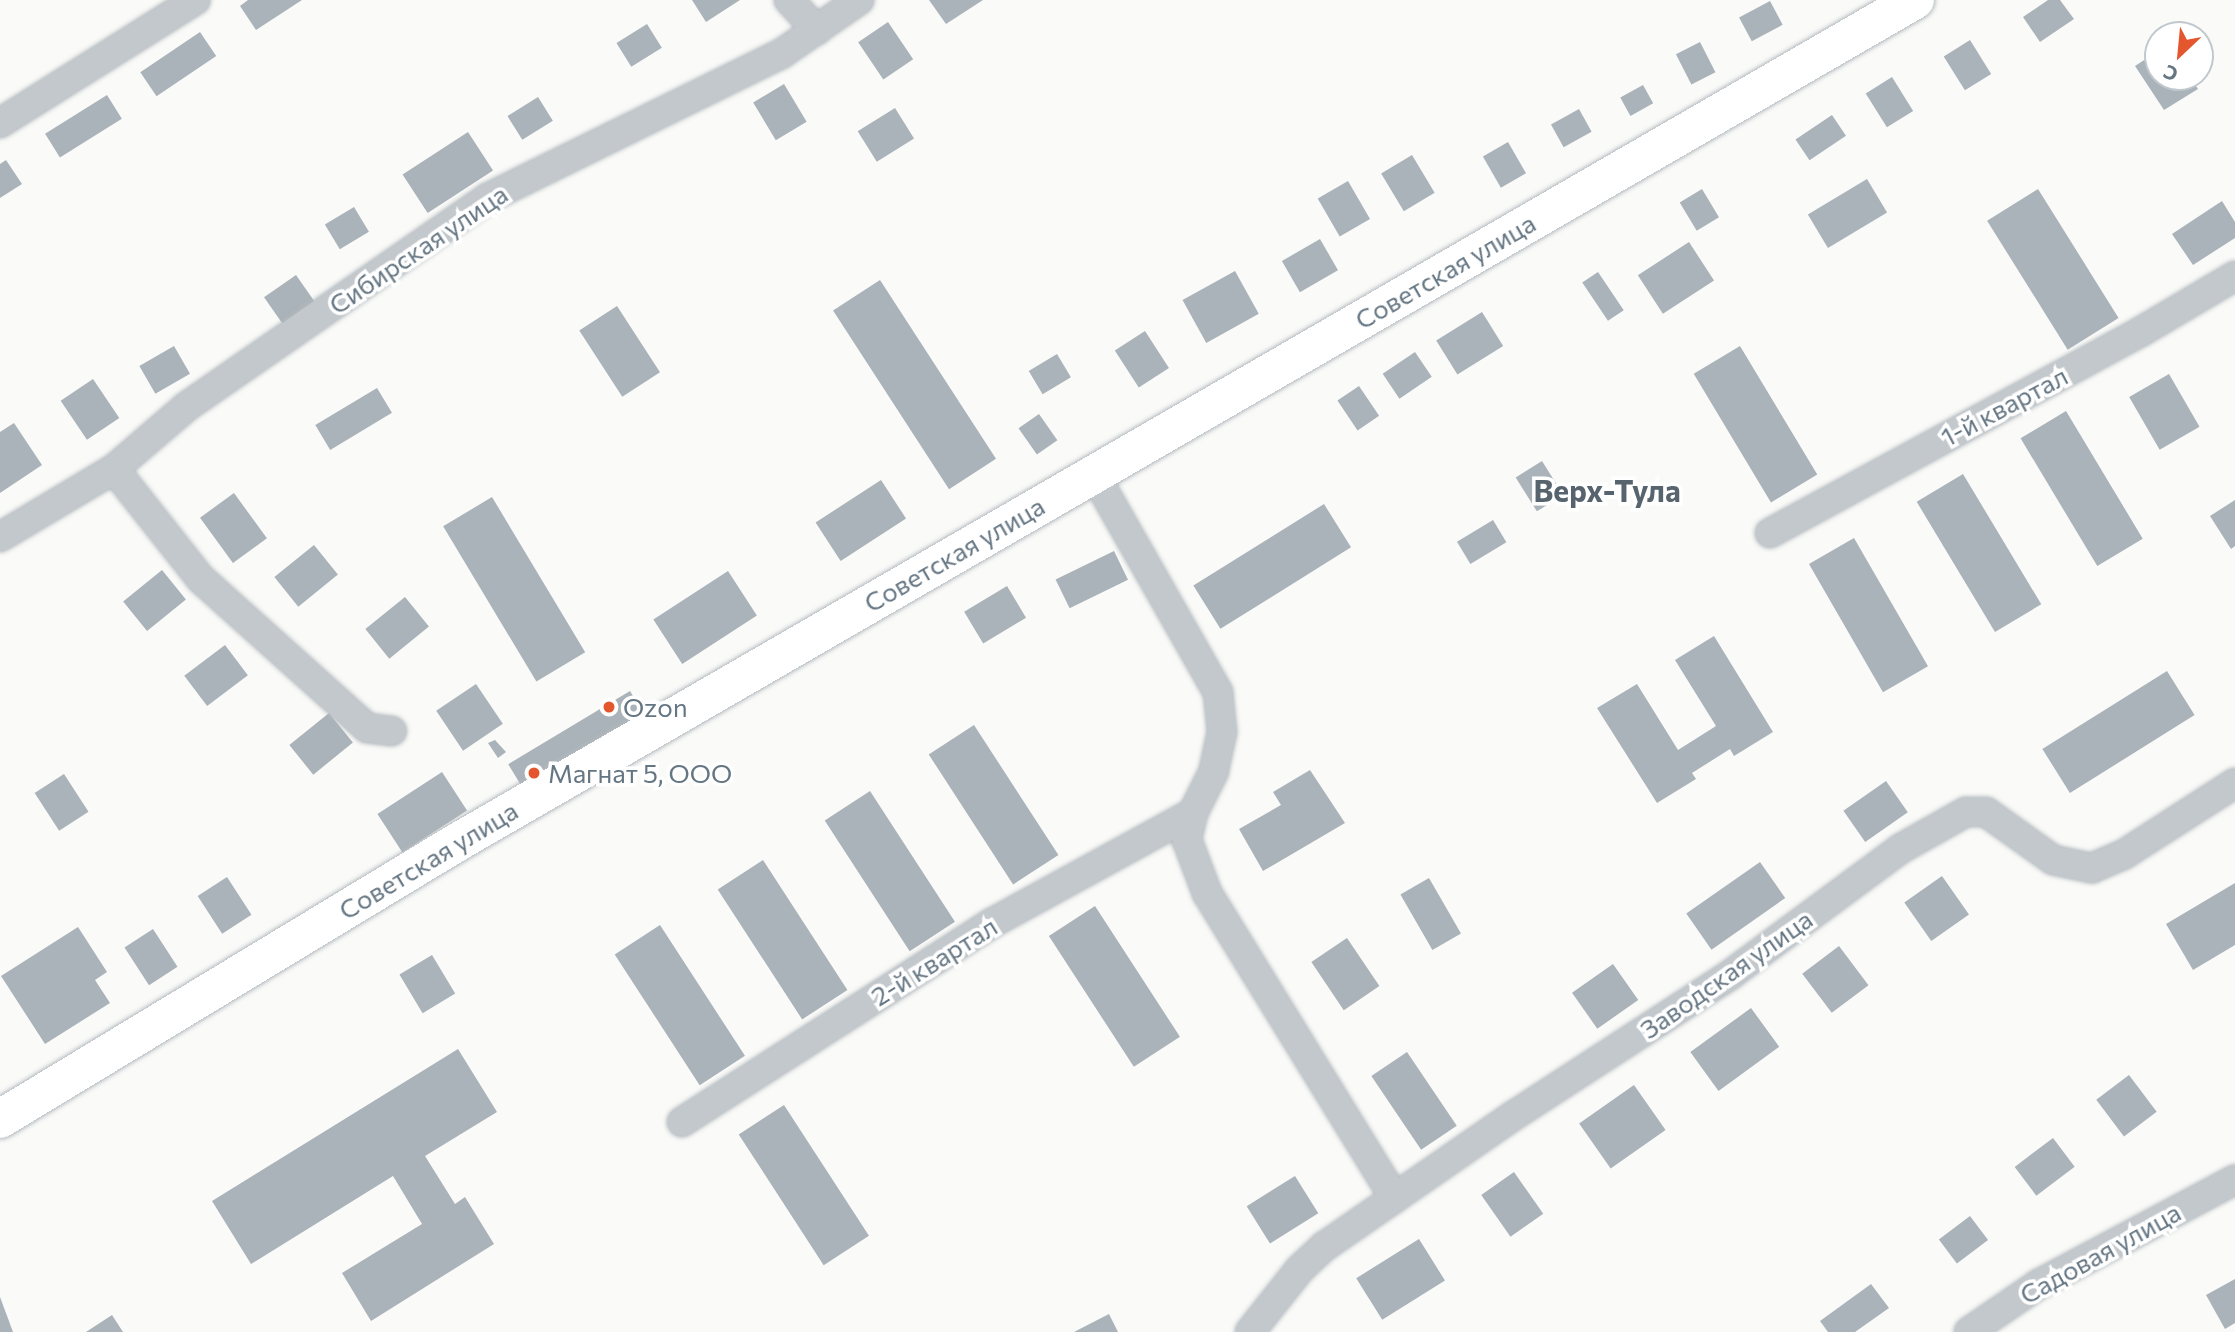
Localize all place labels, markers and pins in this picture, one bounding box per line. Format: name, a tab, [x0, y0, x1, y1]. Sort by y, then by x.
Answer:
place label: Ozon	[623, 691, 688, 723]
marker: Ozon	[601, 699, 617, 715]
place label: Магнат 5, ООО	[548, 757, 732, 789]
marker: Магнат 5, ООО	[526, 765, 542, 781]

